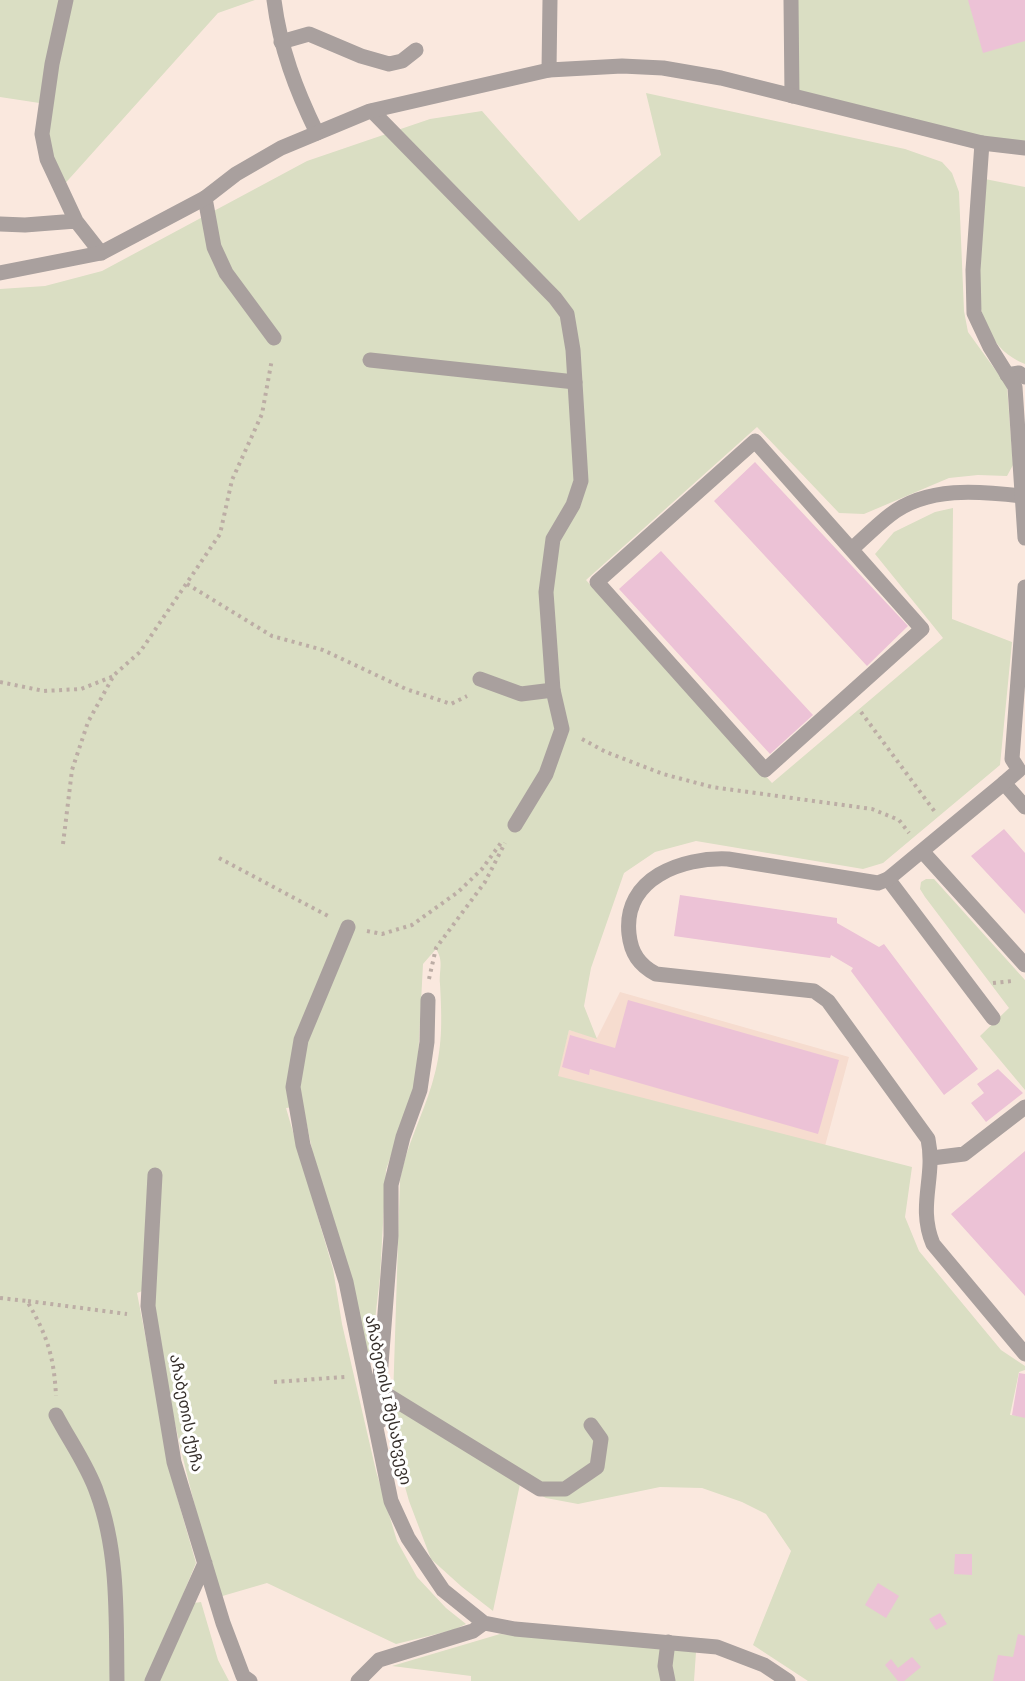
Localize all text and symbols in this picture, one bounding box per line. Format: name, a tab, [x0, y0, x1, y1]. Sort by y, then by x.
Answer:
street label: აჩაბეთის I შესახვევი	[361, 1313, 415, 1487]
street label: აჩაბეთის ქუჩა	[165, 1353, 207, 1473]

